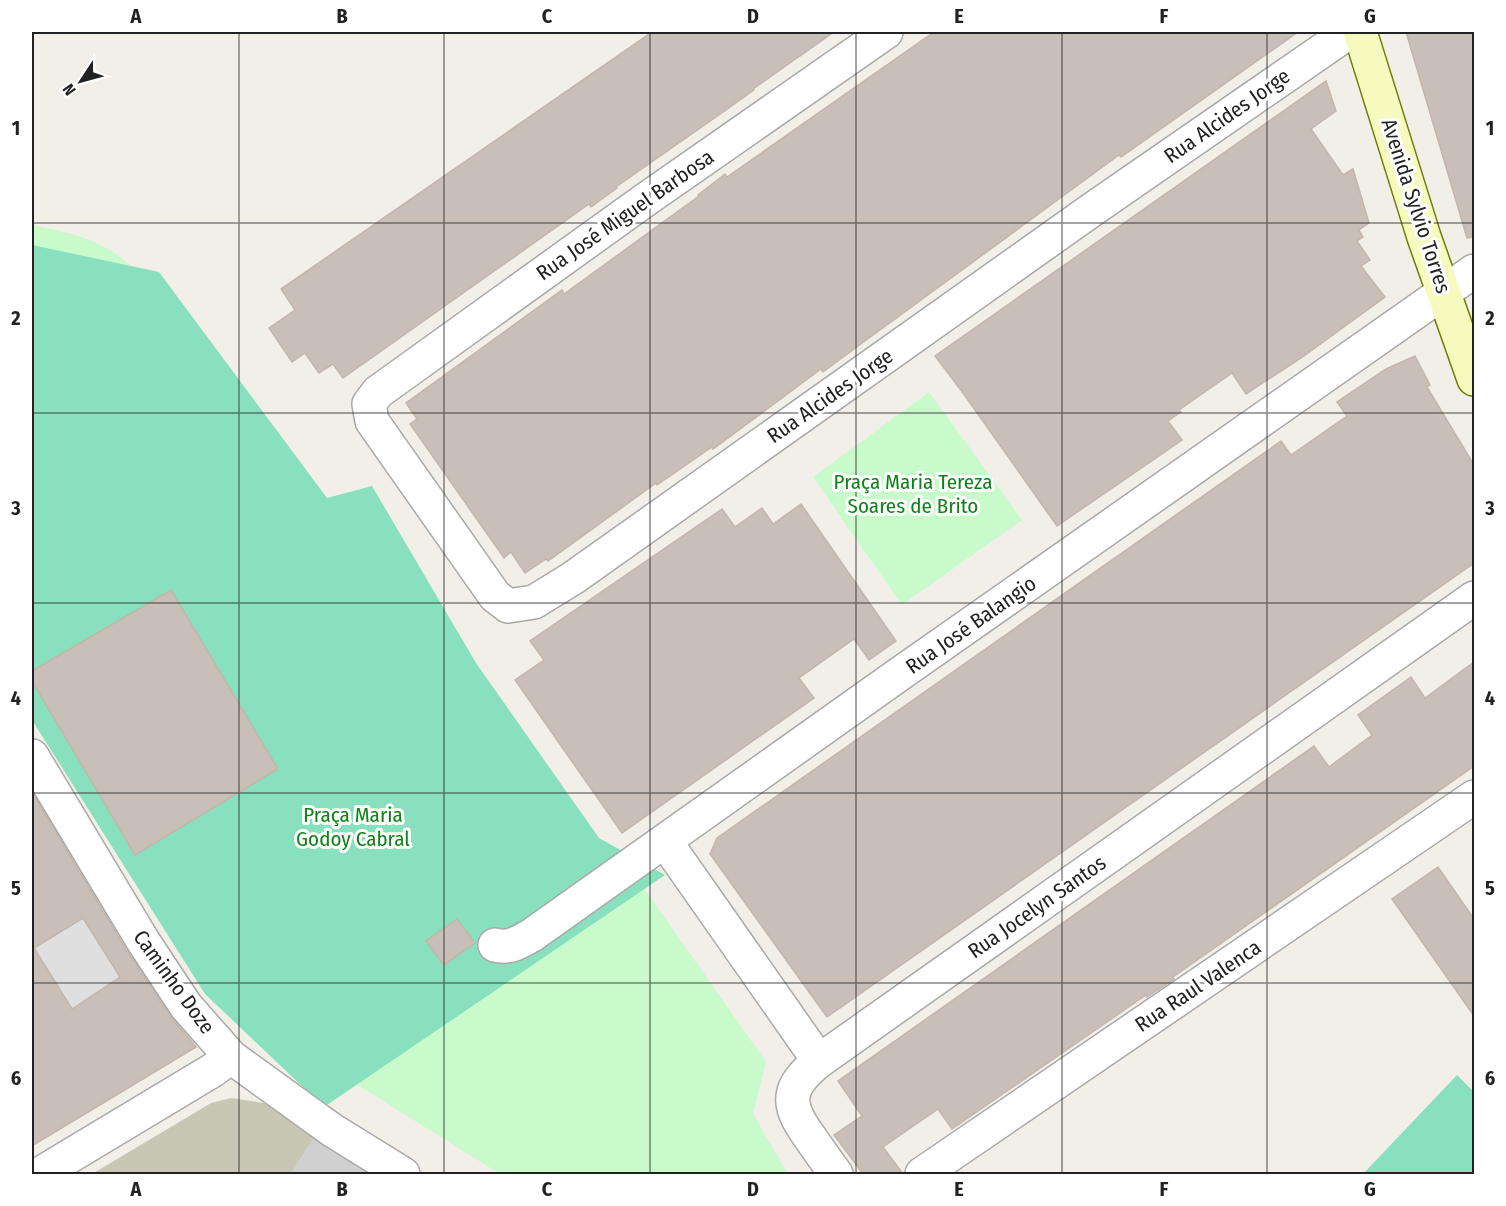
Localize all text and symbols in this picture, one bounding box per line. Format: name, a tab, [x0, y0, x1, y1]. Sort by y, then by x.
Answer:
text: A	[130, 4, 143, 28]
text: B	[336, 4, 348, 28]
text: C	[542, 4, 553, 28]
text: D	[747, 4, 759, 28]
text: E	[954, 4, 964, 28]
text: F	[1160, 4, 1169, 28]
text: G	[1364, 4, 1376, 28]
north arrow	[51, 51, 111, 111]
street label: Rua Alcides Jorge	[1159, 63, 1295, 169]
text: N	[59, 80, 80, 99]
street label: Avenida Sylvio Torres	[1376, 115, 1457, 297]
text: 1	[12, 116, 20, 140]
text: 1	[1486, 116, 1494, 140]
street label: Rua José Miguel Barbosa	[531, 144, 719, 286]
text: 2	[10, 306, 21, 330]
text: 2	[1484, 306, 1495, 330]
street label: Rua Alcides Jorge	[762, 343, 898, 449]
park label: Praça Maria Tereza Soares de Brito	[834, 469, 992, 519]
text: 3	[10, 496, 21, 520]
text: 3	[1484, 496, 1495, 520]
street label: Rua José Balangio	[901, 570, 1041, 680]
text: 4	[11, 686, 21, 710]
text: 4	[1485, 686, 1495, 710]
park label: Praça Maria Godoy Cabral	[296, 802, 410, 852]
street label: Rua Jocelyn Santos	[963, 850, 1111, 964]
text: 5	[11, 876, 21, 900]
text: 5	[1485, 876, 1495, 900]
street label: Caminho Doze	[128, 925, 220, 1039]
street label: Rua Raul Valenca	[1130, 934, 1266, 1038]
text: 6	[11, 1066, 21, 1090]
text: 6	[1485, 1066, 1495, 1090]
text: A	[130, 1177, 143, 1201]
text: B	[336, 1177, 348, 1201]
text: C	[542, 1177, 553, 1201]
text: D	[747, 1177, 759, 1201]
text: E	[954, 1177, 964, 1201]
text: F	[1160, 1177, 1169, 1201]
text: G	[1364, 1177, 1376, 1201]

